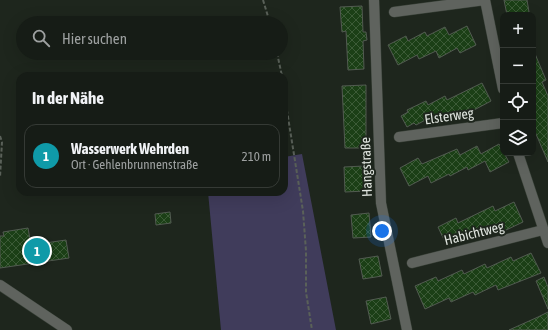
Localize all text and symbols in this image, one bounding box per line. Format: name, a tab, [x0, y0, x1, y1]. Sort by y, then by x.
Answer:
map controls	[500, 12, 536, 156]
button: +	[500, 12, 536, 48]
search box	[16, 16, 288, 60]
icon: search	[30, 27, 52, 49]
text: Hier suchen	[62, 30, 127, 47]
button: −	[500, 48, 536, 84]
button: locate	[500, 84, 536, 120]
text: In der Nähe	[32, 88, 104, 108]
street label: Elsterweg	[423, 105, 475, 127]
button: layers	[500, 120, 536, 156]
street label: Hangstraße	[357, 137, 375, 197]
text: Wasserwerk Wehrden	[71, 140, 189, 157]
text: 1	[43, 149, 49, 164]
text: 210 m	[242, 149, 271, 164]
text: Ort · Gehlenbrunnenstraße	[71, 157, 198, 172]
street label: Habichtweg	[442, 218, 506, 248]
your location	[372, 221, 392, 241]
pin: 1	[24, 236, 50, 266]

